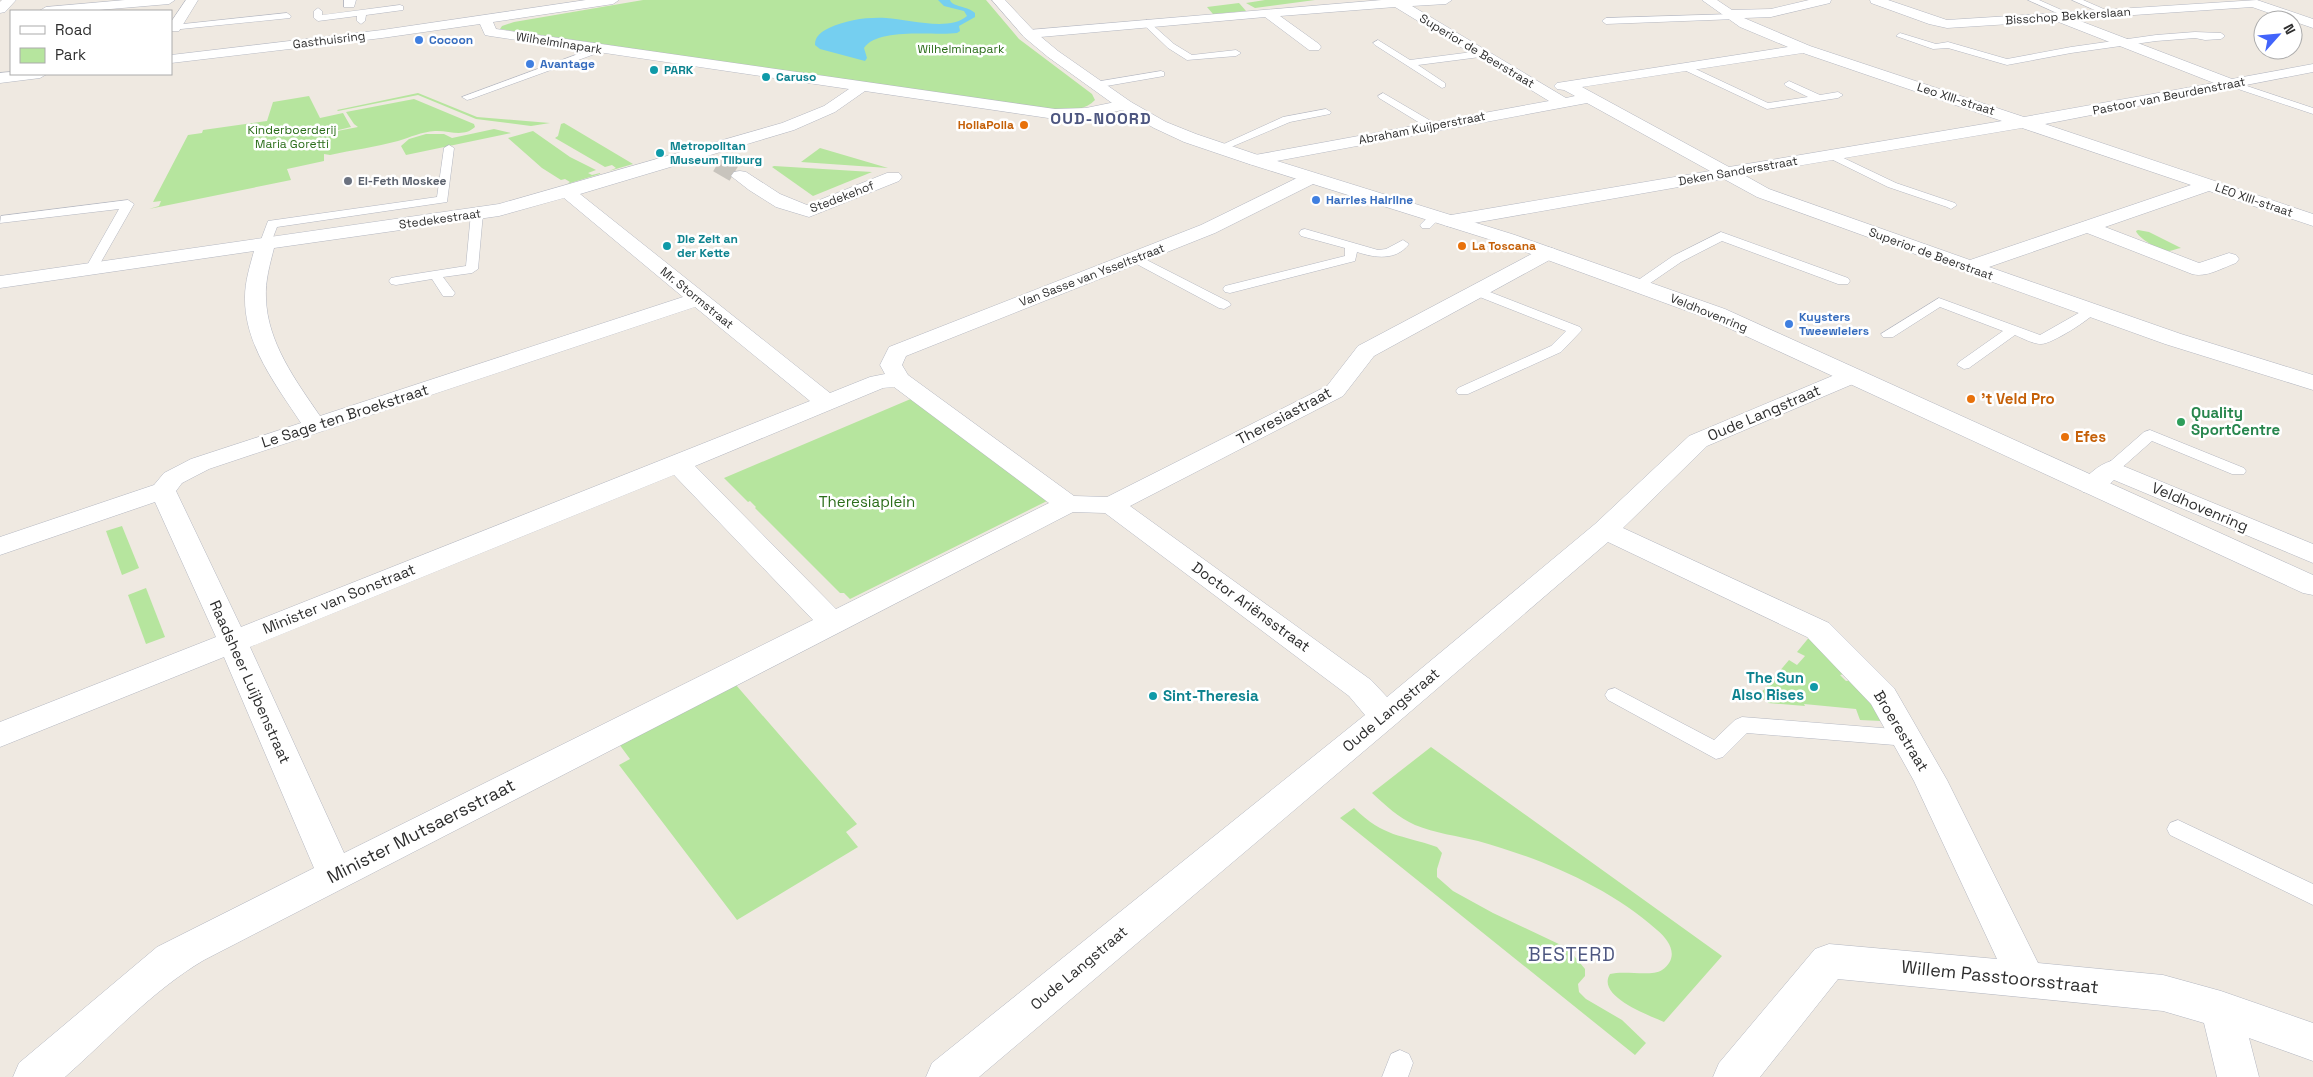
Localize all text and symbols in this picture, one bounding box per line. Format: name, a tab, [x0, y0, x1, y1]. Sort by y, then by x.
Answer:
street label: Bisschop Bekkerslaan	[2005, 4, 2131, 28]
legend	[10, 10, 172, 75]
street label: Superior de Beerstraat	[1417, 10, 1537, 92]
north arrow	[2253, 10, 2303, 60]
text: Road	[55, 20, 92, 39]
text: N	[2279, 21, 2300, 37]
street label: Gasthuisring	[292, 28, 366, 52]
street label: Wilhelminapark	[515, 28, 604, 58]
place label: Cocoon	[429, 32, 473, 48]
marker: Cocoon	[413, 34, 425, 46]
park label: Wilhelminapark	[918, 41, 1005, 57]
text: Park	[55, 45, 86, 64]
place label: Avantage	[540, 56, 595, 72]
marker: Avantage	[524, 58, 536, 70]
place label: PARK	[664, 62, 694, 78]
marker: PARK	[648, 64, 660, 76]
place label: Caruso	[776, 69, 816, 85]
marker: Caruso	[760, 71, 772, 83]
street label: Pastoor van Beurdenstraat	[2091, 73, 2247, 119]
street label: Leo XIII-straat	[1915, 79, 1997, 119]
district label: OUD-NOORD	[1050, 108, 1152, 129]
street label: Abraham Kuijperstraat	[1357, 108, 1487, 148]
place label: HollaPolla	[958, 117, 1014, 133]
marker: HollaPolla	[1018, 119, 1030, 131]
park label: Kinderboerderij Maria Goretti	[248, 122, 336, 152]
place label: Metropolitan Museum Tilburg	[670, 138, 762, 168]
marker: Metropolitan Museum Tilburg	[654, 147, 666, 159]
street label: Deken Sandersstraat	[1677, 153, 1799, 189]
place label: El-Feth Moskee	[358, 173, 447, 189]
marker: El-Feth Moskee	[342, 175, 354, 187]
street label: Stedekehof	[808, 177, 876, 217]
street label: LEO XIII-straat	[2213, 179, 2295, 221]
place label: Harries Hairline	[1326, 192, 1413, 208]
marker: Harries Hairline	[1310, 194, 1322, 206]
street label: Stedekestraat	[398, 205, 482, 233]
street label: Superior de Beerstraat	[1867, 224, 1995, 284]
place label: Die Zeit an der Kette	[677, 231, 738, 261]
place label: La Toscana	[1472, 238, 1536, 254]
marker: Die Zeit an der Kette	[661, 240, 673, 252]
street label: Van Sasse van Ysseltstraat	[1017, 240, 1167, 310]
marker: La Toscana	[1456, 240, 1468, 252]
street label: Mr. Stormstraat	[657, 264, 737, 332]
street label: Veldhovenring	[1668, 290, 1750, 336]
place label: Kuysters Tweewielers	[1799, 309, 1869, 339]
marker: Kuysters Tweewielers	[1783, 318, 1795, 330]
street label: Le Sage ten Broekstraat	[259, 380, 431, 452]
street label: Oude Langstraat	[1704, 380, 1823, 445]
street label: Theresiastraat	[1233, 382, 1335, 449]
place label: 't Veld Pro	[1981, 389, 2055, 408]
marker: 't Veld Pro	[1965, 393, 1977, 405]
place label: Quality SportCentre	[2191, 403, 2280, 439]
marker: Quality SportCentre	[2175, 416, 2187, 428]
place label: Efes	[2075, 427, 2106, 446]
marker: Efes	[2059, 431, 2071, 443]
street label: Veldhovenring	[2149, 478, 2251, 535]
park label: Theresiaplein	[819, 492, 915, 511]
street label: Doctor Ariënsstraat	[1188, 557, 1314, 656]
street label: Minister van Sonstraat	[260, 559, 418, 638]
street label: Raadsheer Luijbenstraat	[206, 597, 295, 766]
street label: Oude Langstraat	[1338, 663, 1443, 756]
place label: The Sun Also Rises	[1732, 668, 1804, 704]
marker: The Sun Also Rises	[1808, 681, 1820, 693]
place label: Sint-Theresia	[1163, 686, 1259, 705]
street label: Broerestraat	[1870, 687, 1933, 775]
marker: Sint-Theresia	[1147, 690, 1159, 702]
street label: Minister Mutsaersstraat	[323, 773, 519, 888]
street label: Oude Langstraat	[1026, 921, 1131, 1014]
district label: BESTERD	[1528, 942, 1616, 967]
street label: Willem Passtoorsstraat	[1900, 955, 2100, 998]

